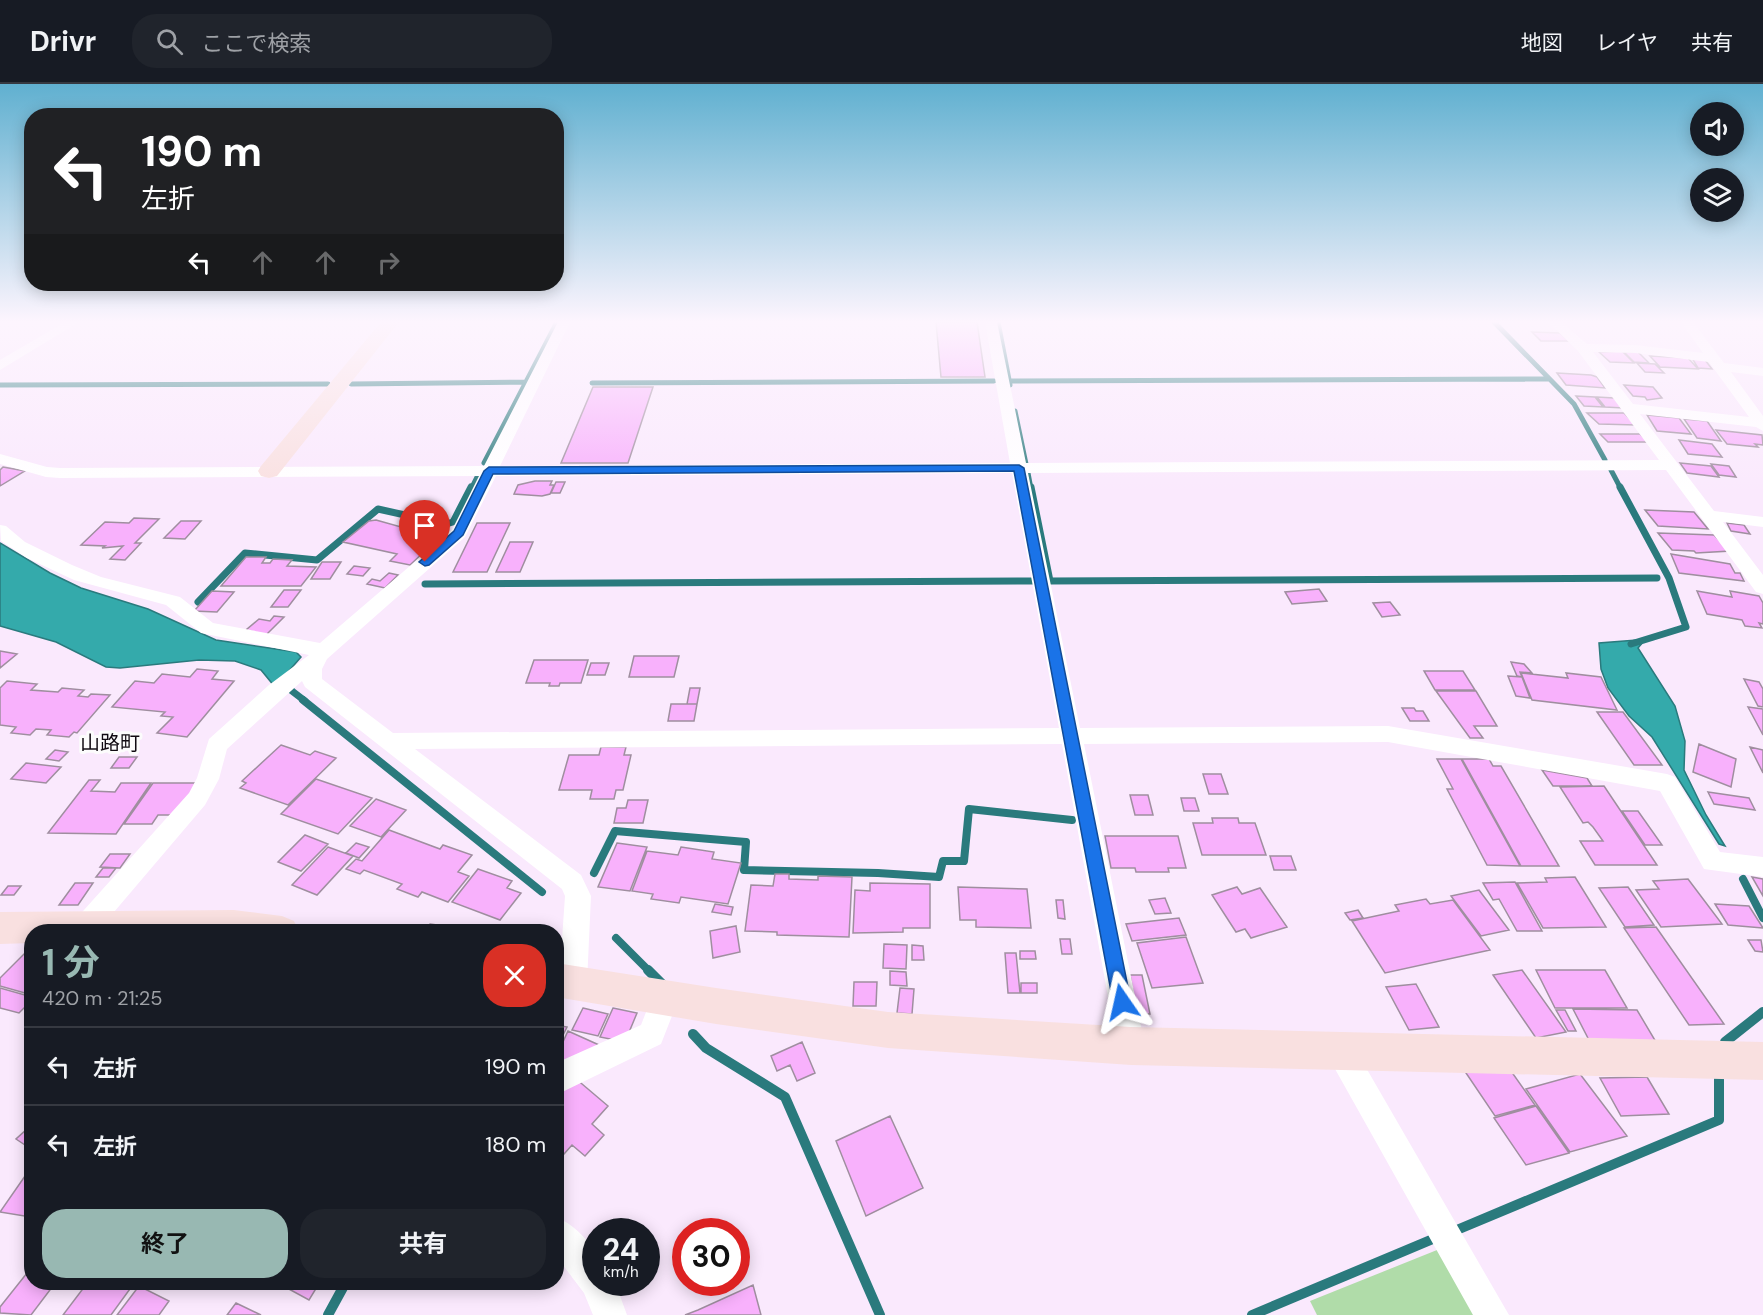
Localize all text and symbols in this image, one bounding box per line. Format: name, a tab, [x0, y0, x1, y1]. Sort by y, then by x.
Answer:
search box	[132, 14, 552, 68]
text: Drivr	[30, 23, 96, 60]
icon: search	[153, 25, 186, 58]
text: ここで検索	[201, 29, 311, 58]
text: 地図	[1521, 29, 1563, 57]
text: レイヤ	[1596, 29, 1658, 57]
text: 共有	[1691, 29, 1733, 57]
map controls	[1690, 102, 1744, 222]
button: sound	[1690, 102, 1744, 156]
text: 190 m	[141, 124, 262, 179]
icon: left	[42, 132, 120, 210]
button: layers	[1690, 168, 1744, 222]
text: 左折	[141, 181, 195, 216]
icon: left	[183, 246, 216, 279]
icon: ahead	[246, 246, 279, 279]
icon: ahead	[309, 246, 342, 279]
icon: right	[372, 246, 405, 279]
pin	[399, 500, 450, 562]
icon: arrive	[408, 509, 441, 542]
district label: 山路町	[80, 730, 140, 756]
text: 1 分	[42, 939, 100, 986]
button: close	[483, 944, 546, 1007]
position arrow	[1090, 970, 1154, 1034]
text: 420 m · 21:25	[42, 985, 162, 1011]
icon: left	[42, 1050, 75, 1083]
text: 190 m	[485, 1052, 546, 1081]
text: 左折	[93, 1054, 137, 1083]
icon: left	[42, 1128, 75, 1161]
text: 180 m	[485, 1130, 546, 1159]
text: 左折	[93, 1132, 137, 1161]
button: 終了	[42, 1209, 288, 1278]
button: 共有	[300, 1209, 546, 1278]
speed limit sign: 30	[672, 1218, 750, 1296]
text: 24	[603, 1230, 639, 1269]
text: km/h	[603, 1262, 639, 1282]

